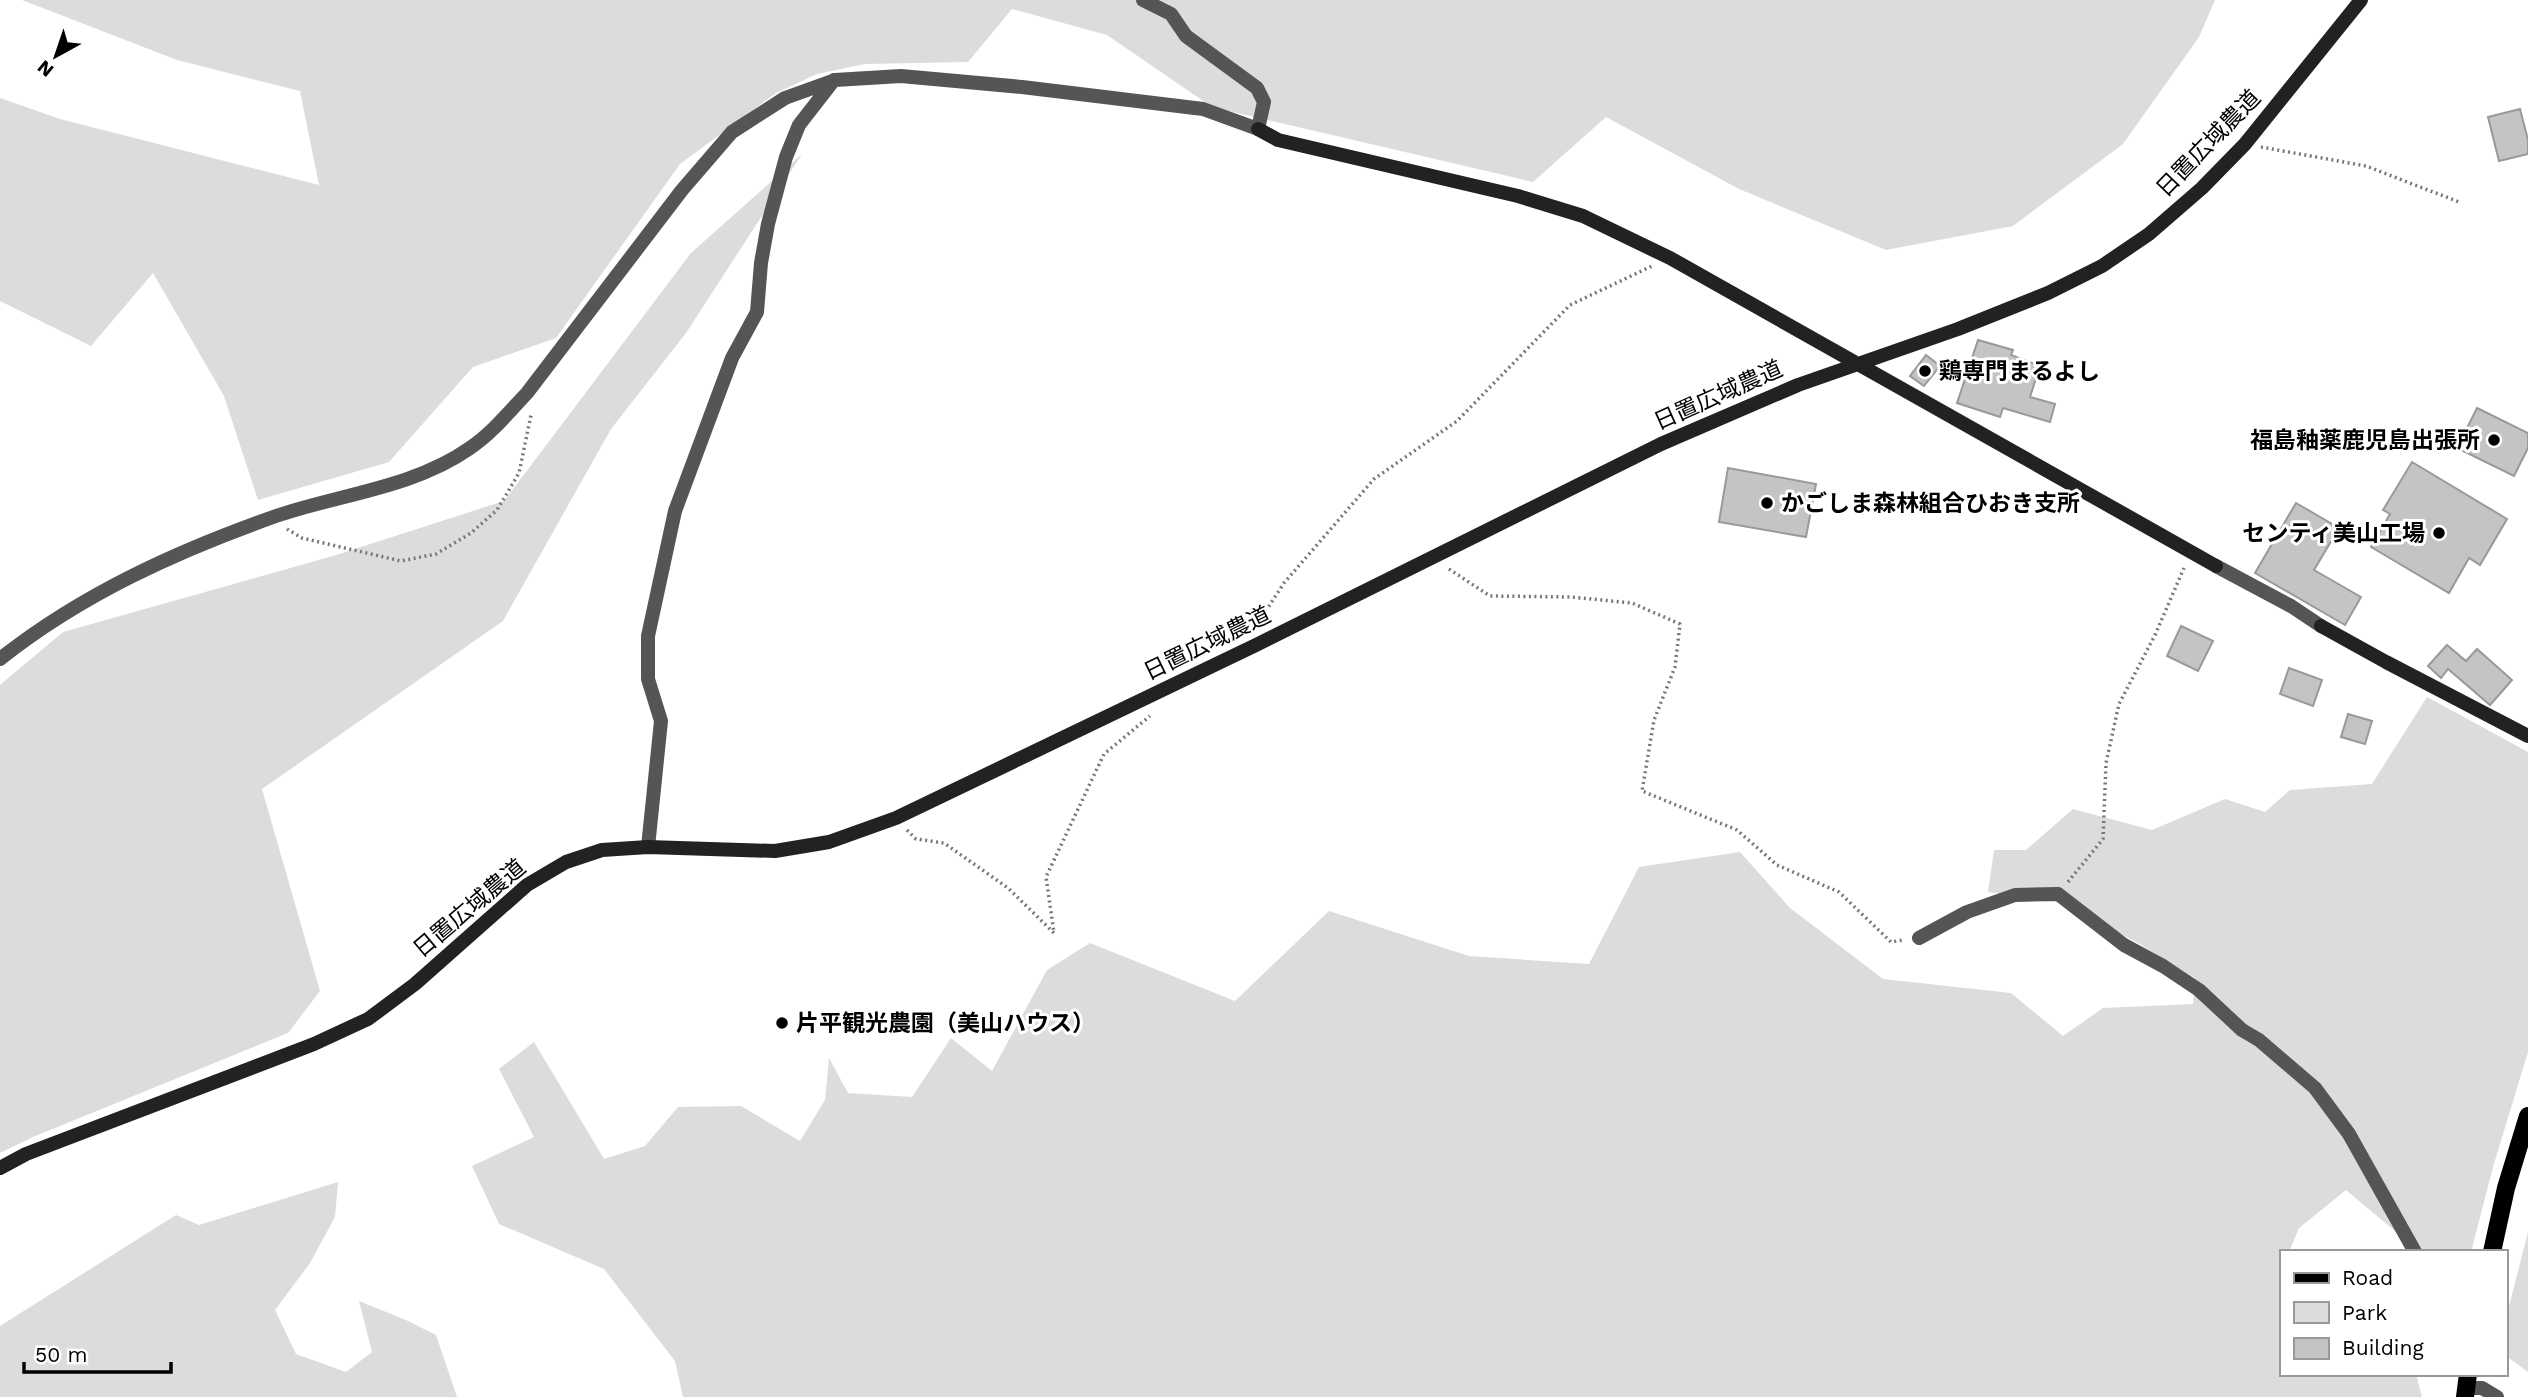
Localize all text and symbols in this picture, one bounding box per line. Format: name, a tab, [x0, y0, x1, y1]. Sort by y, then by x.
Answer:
north arrow	[21, 21, 91, 91]
text: N	[33, 55, 58, 82]
street label: 日置広域農道	[2151, 84, 2266, 202]
street label: 日置広域農道	[1650, 355, 1787, 436]
place label: 鶏専門まるよし	[1939, 358, 2100, 385]
marker: 鶏専門まるよし	[1917, 363, 1933, 379]
place label: 福島釉薬鹿児島出張所	[2250, 427, 2480, 454]
marker: 福島釉薬鹿児島出張所	[2486, 432, 2502, 448]
place label: かごしま森林組合ひおき支所	[1781, 490, 2080, 517]
marker: かごしま森林組合ひおき支所	[1759, 495, 1775, 511]
place label: センティ美山工場	[2242, 520, 2425, 547]
marker: センティ美山工場	[2431, 525, 2447, 541]
street label: 日置広域農道	[1139, 601, 1275, 686]
street label: 日置広域農道	[408, 854, 531, 963]
place label: 片平観光農園（美山ハウス）	[796, 1010, 1095, 1037]
marker: 片平観光農園（美山ハウス）	[774, 1015, 790, 1031]
legend	[2280, 1250, 2507, 1376]
text: Road	[2342, 1265, 2393, 1290]
text: Park	[2342, 1300, 2387, 1325]
scale bar	[24, 1330, 172, 1374]
text: Building	[2342, 1335, 2424, 1360]
text: 50 m	[35, 1342, 87, 1367]

